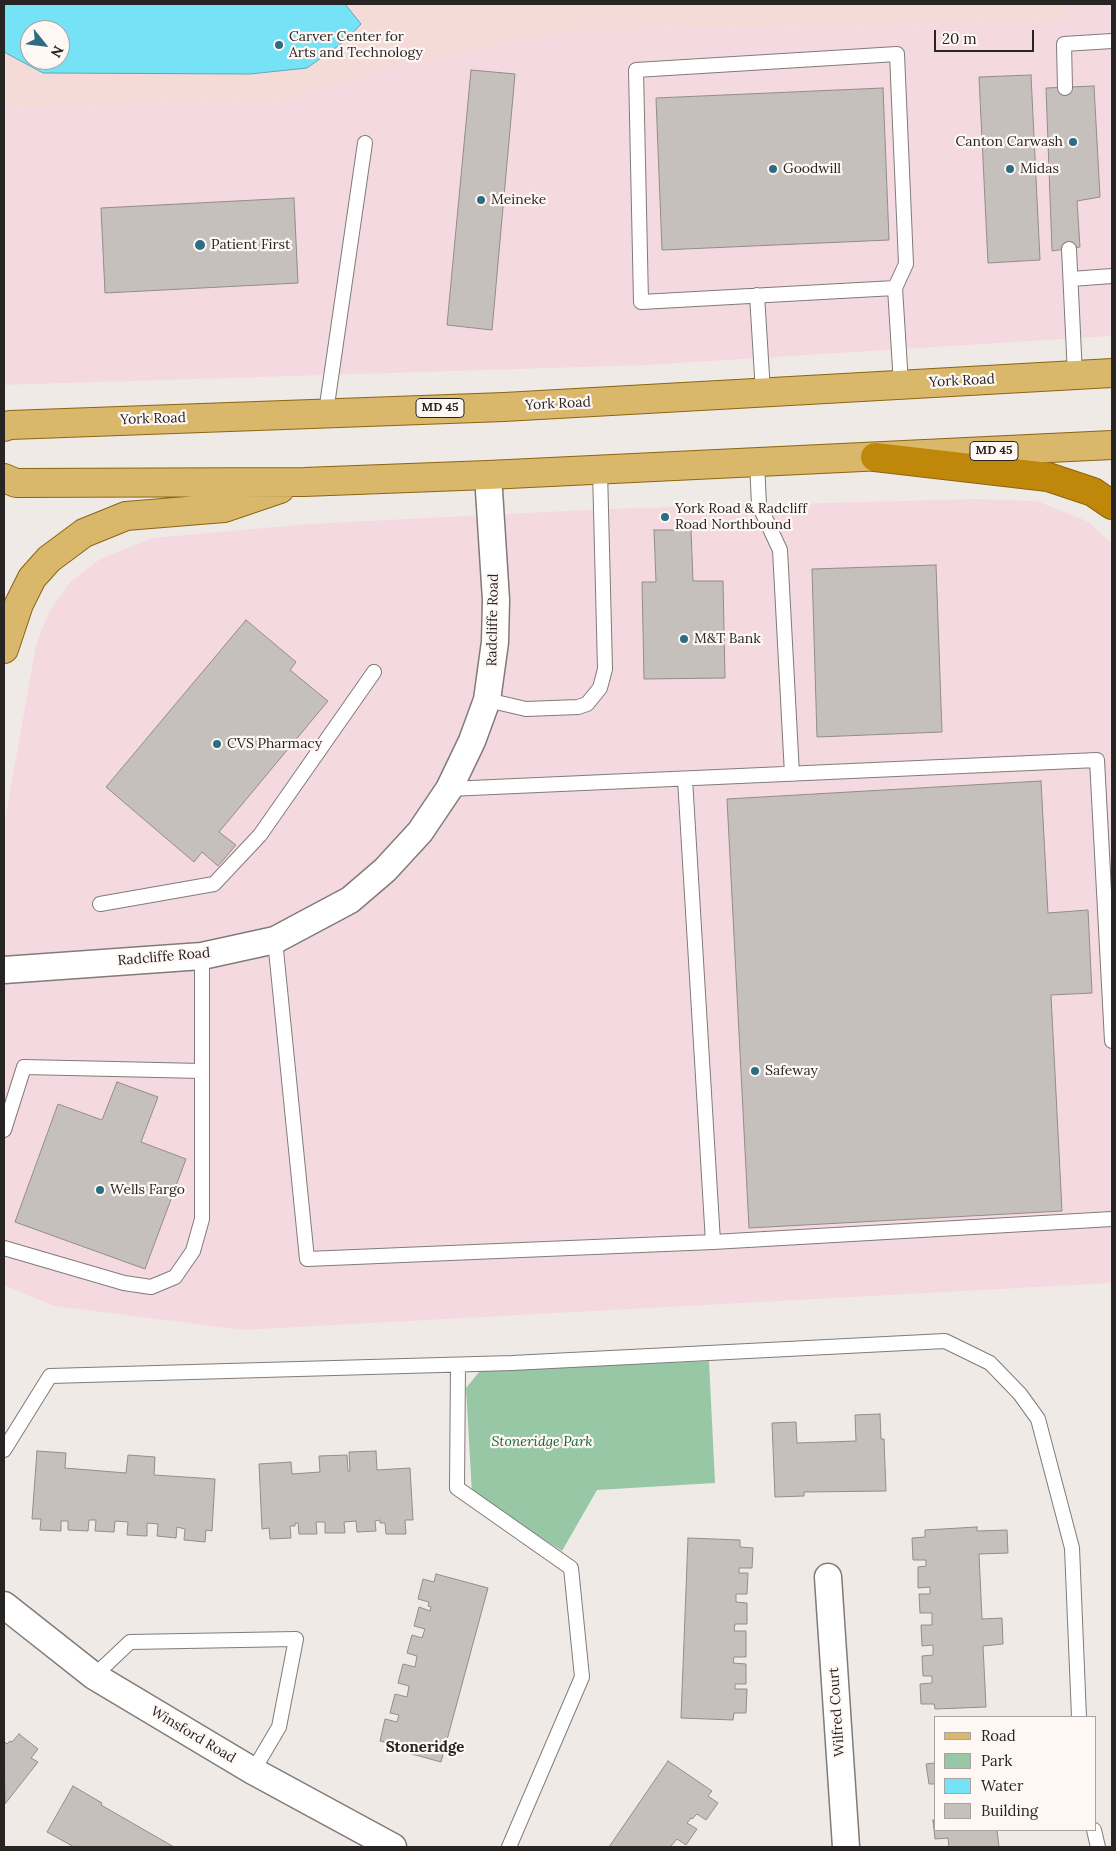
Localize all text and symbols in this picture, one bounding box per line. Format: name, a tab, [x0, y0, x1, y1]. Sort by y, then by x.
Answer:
north arrow	[20, 20, 70, 70]
scale bar	[936, 20, 1036, 52]
place label: Carver Center for Arts and Technology	[289, 29, 423, 62]
text: 20 m	[942, 29, 977, 48]
marker: Carver Center for Arts and Technology	[273, 39, 285, 51]
text: N	[47, 43, 68, 61]
place label: Canton Carwash	[955, 134, 1063, 150]
marker: Canton Carwash	[1067, 136, 1079, 148]
place label: Goodwill	[783, 161, 841, 177]
place label: Midas	[1020, 161, 1059, 177]
marker: Goodwill	[767, 163, 779, 175]
marker: Midas	[1004, 163, 1016, 175]
place label: Meineke	[491, 192, 546, 208]
marker: Meineke	[475, 194, 487, 206]
place label: Patient First	[211, 237, 290, 253]
marker: Patient First	[193, 238, 207, 252]
street label: York Road	[929, 371, 995, 391]
street label: York Road	[525, 394, 591, 414]
road number: MD 45	[416, 398, 464, 418]
street label: York Road	[120, 409, 186, 429]
road number: MD 45	[970, 442, 1018, 461]
place label: York Road & Radcliff Road Northbound	[675, 501, 807, 534]
marker: York Road & Radcliff Road Northbound	[659, 511, 671, 523]
street label: Radcliffe Road	[484, 573, 502, 667]
place label: M&T Bank	[694, 631, 761, 647]
marker: M&T Bank	[678, 633, 690, 645]
place label: CVS Pharmacy	[227, 736, 322, 752]
marker: CVS Pharmacy	[211, 738, 223, 750]
street label: Radcliffe Road	[117, 945, 211, 969]
place label: Safeway	[765, 1063, 818, 1079]
marker: Safeway	[749, 1065, 761, 1077]
place label: Wells Fargo	[110, 1182, 185, 1198]
marker: Wells Fargo	[94, 1184, 106, 1196]
park label: Stoneridge Park	[491, 1434, 593, 1450]
street label: Wilfred Court	[825, 1667, 849, 1757]
street label: Winsford Road	[148, 1703, 238, 1767]
legend	[934, 1716, 1096, 1831]
text: Road	[981, 1726, 1016, 1745]
district label: Stoneridge	[386, 1739, 464, 1757]
text: Park	[981, 1751, 1012, 1770]
text: Water	[981, 1776, 1023, 1795]
text: Building	[981, 1801, 1038, 1820]

